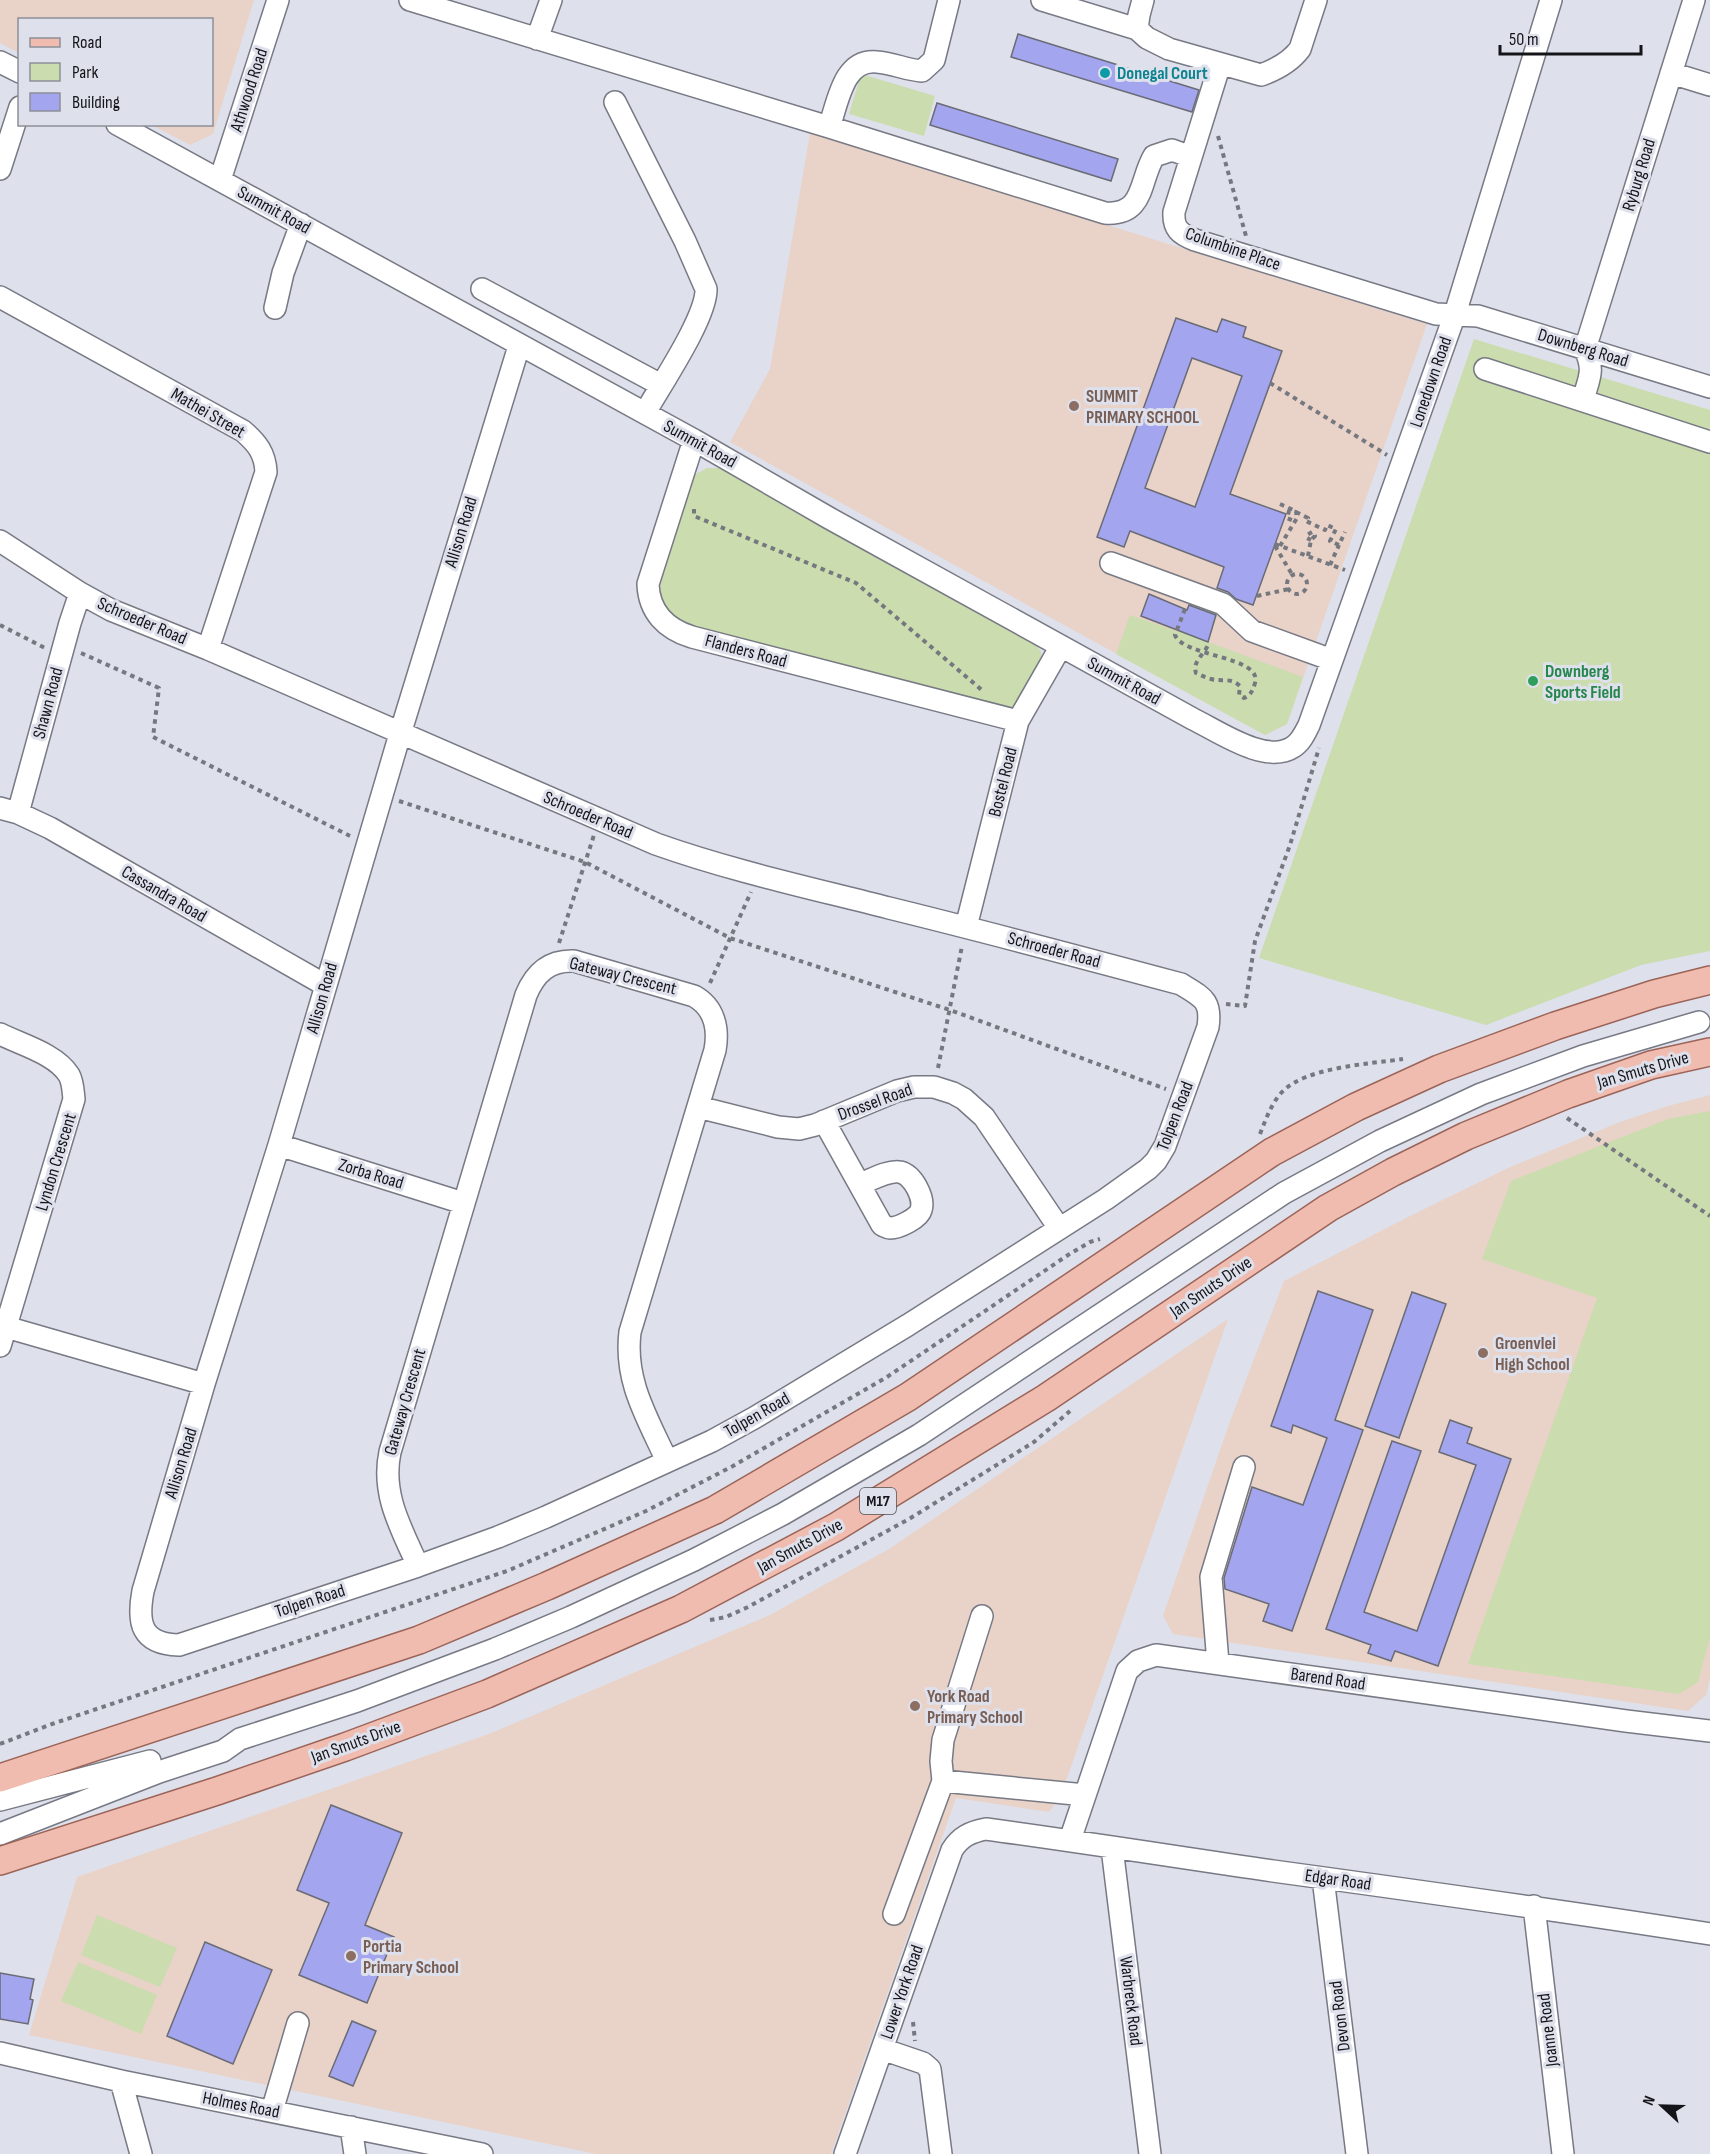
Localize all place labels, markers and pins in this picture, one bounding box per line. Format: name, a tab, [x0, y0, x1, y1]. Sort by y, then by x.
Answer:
place label: Donegal Court	[1117, 63, 1208, 84]
marker: Donegal Court	[1098, 66, 1112, 80]
place label: SUMMIT PRIMARY SCHOOL	[1086, 386, 1199, 428]
marker: SUMMIT PRIMARY SCHOOL	[1067, 399, 1081, 413]
place label: Downberg Sports Field	[1545, 661, 1621, 703]
marker: Downberg Sports Field	[1526, 674, 1540, 688]
place label: Groenvlei High School	[1495, 1333, 1570, 1375]
marker: Groenvlei High School	[1476, 1346, 1490, 1360]
place label: York Road Primary School	[927, 1686, 1023, 1728]
marker: York Road Primary School	[908, 1699, 922, 1713]
place label: Portia Primary School	[363, 1936, 459, 1978]
marker: Portia Primary School	[344, 1949, 358, 1963]

